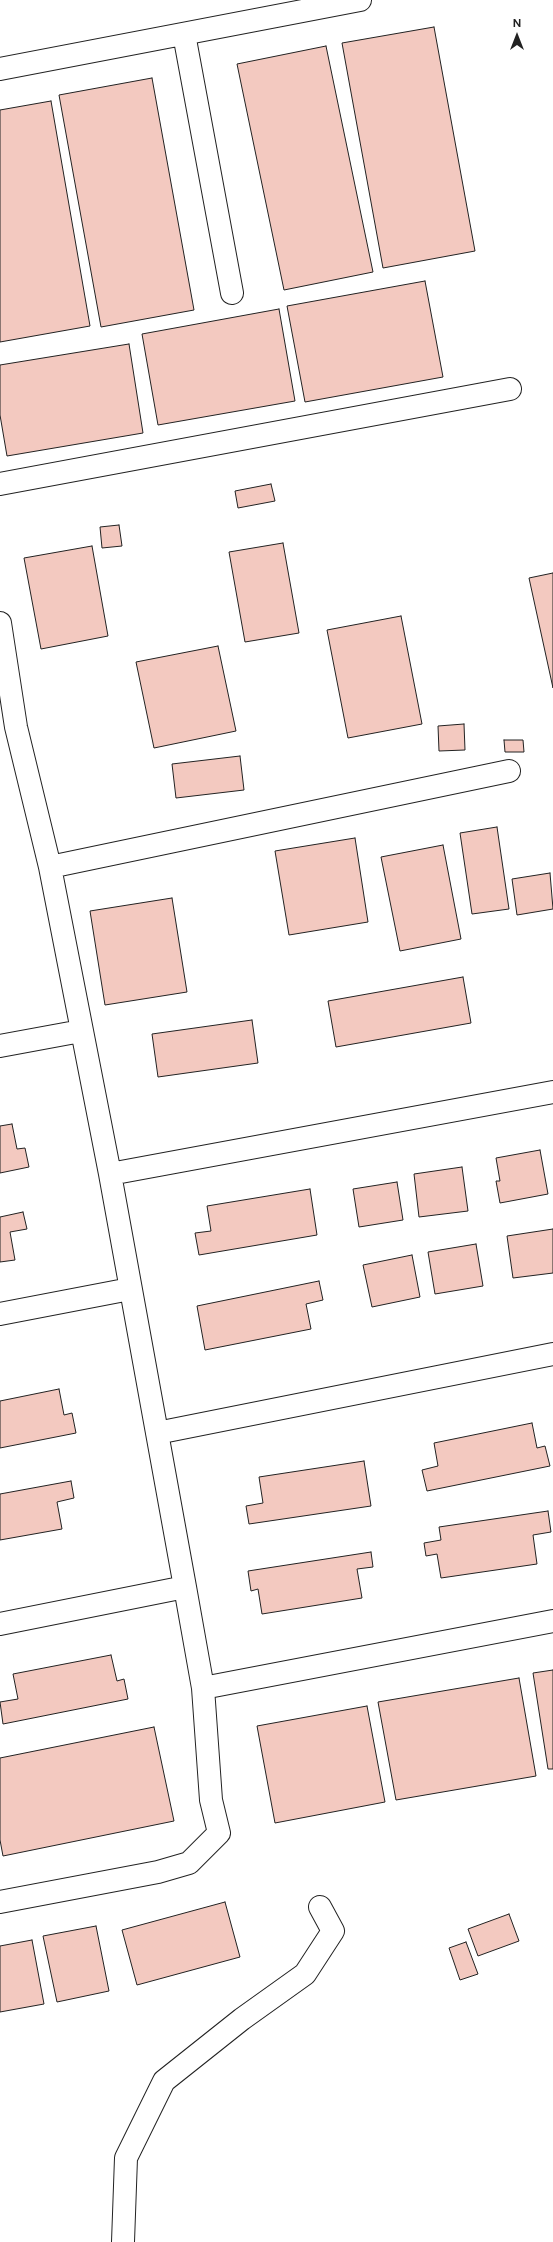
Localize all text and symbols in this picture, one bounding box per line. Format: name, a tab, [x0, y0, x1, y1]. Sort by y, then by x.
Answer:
north arrow	[497, 16, 537, 56]
text: N	[513, 17, 521, 30]

